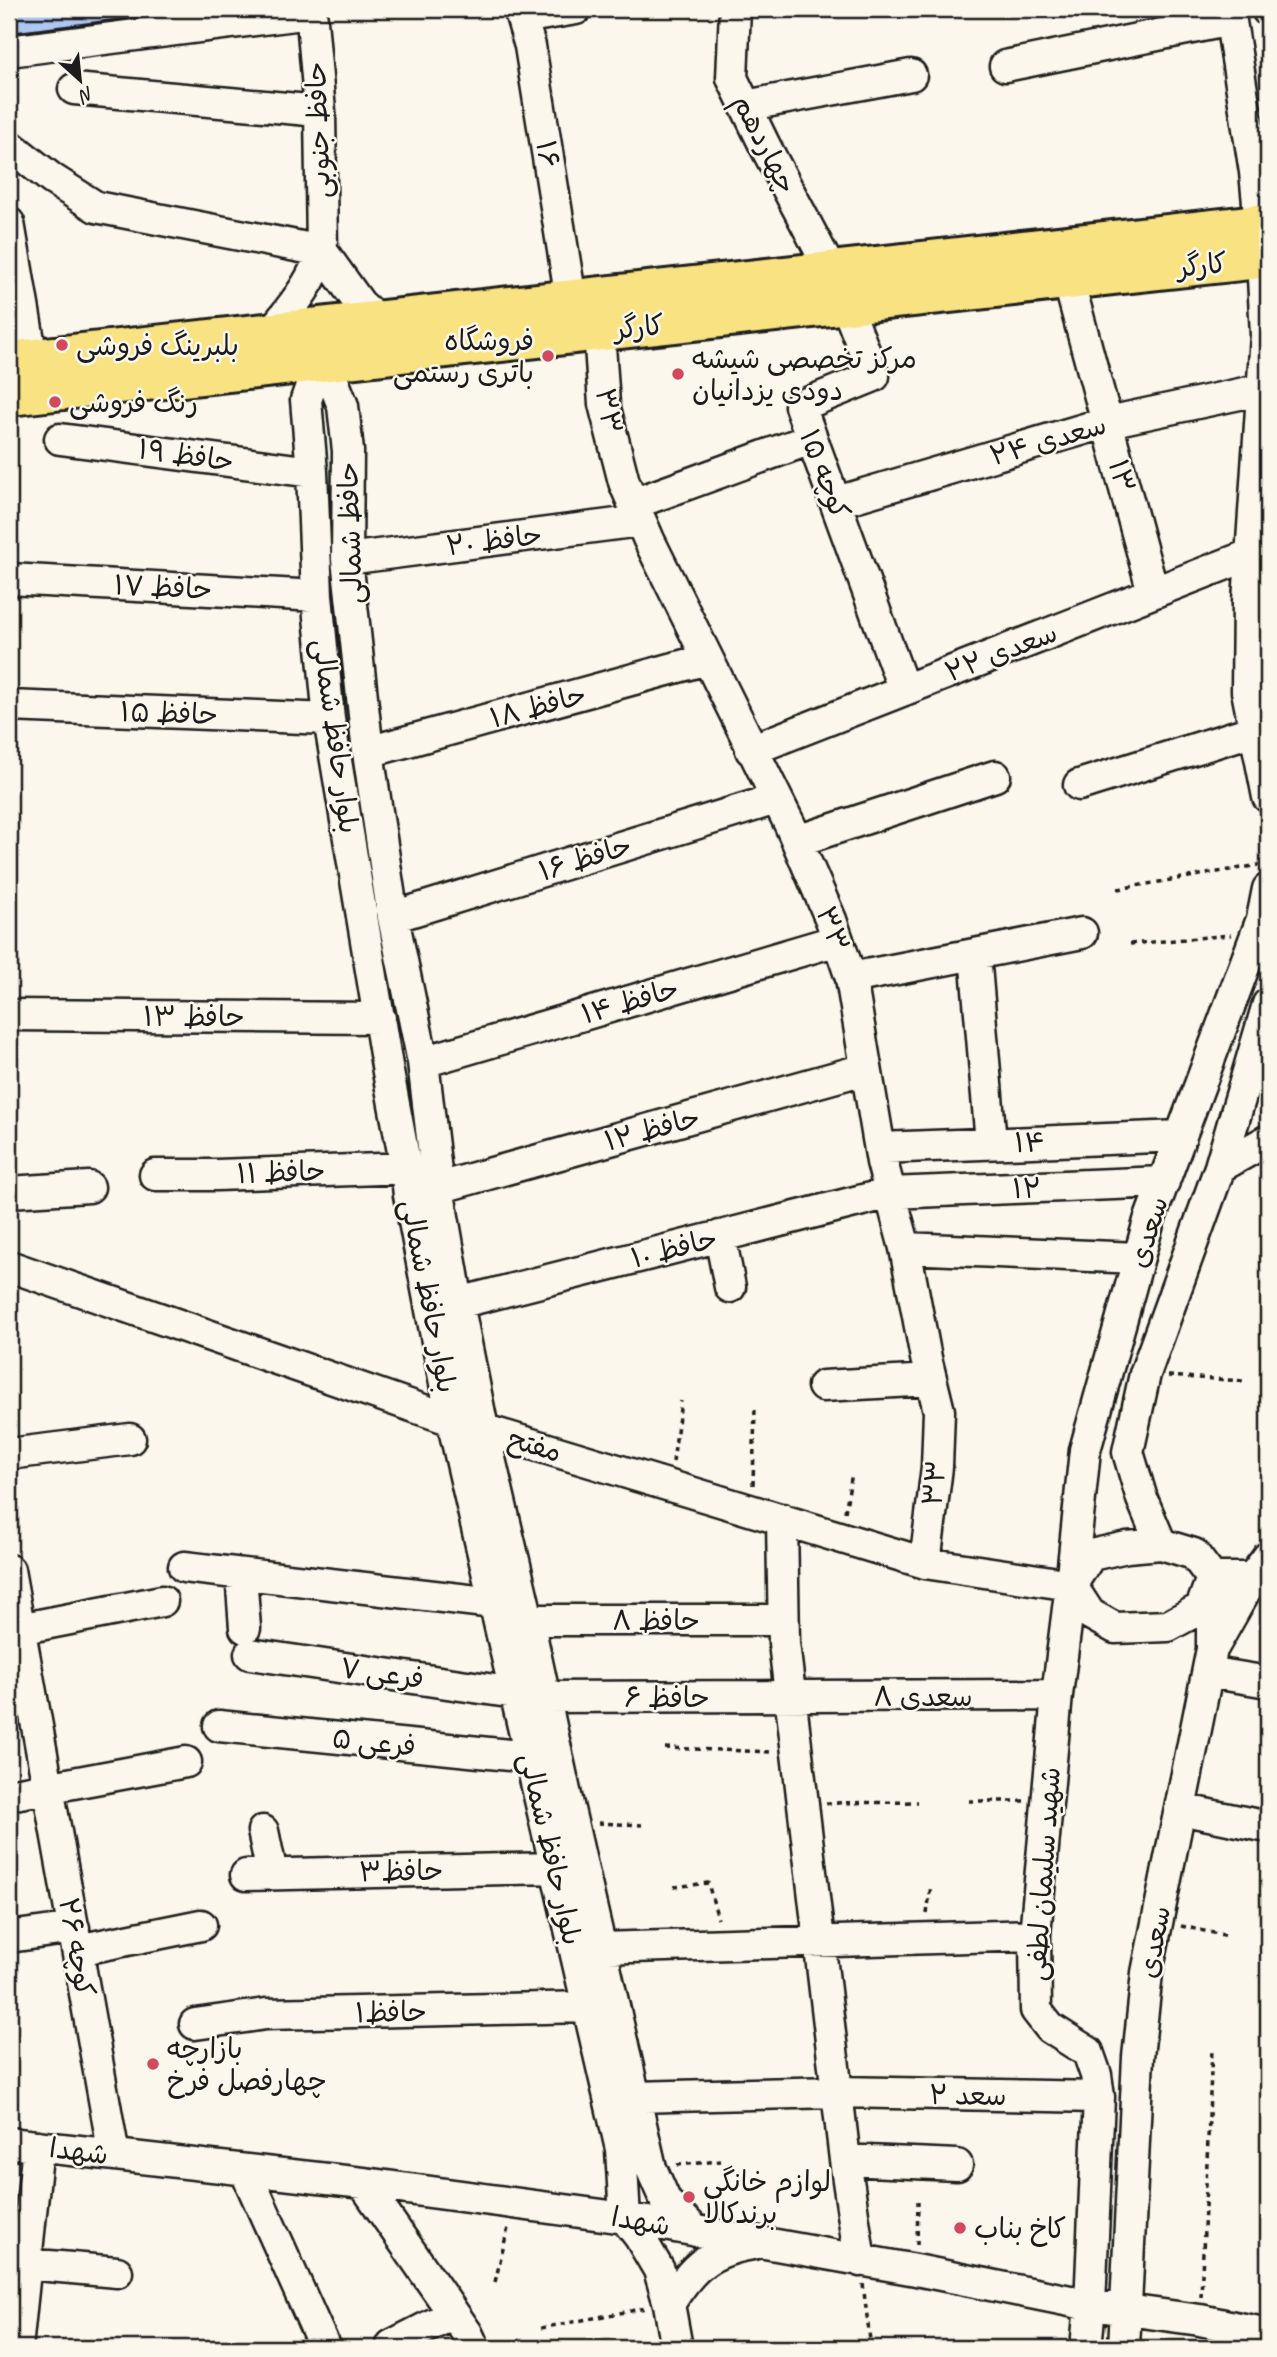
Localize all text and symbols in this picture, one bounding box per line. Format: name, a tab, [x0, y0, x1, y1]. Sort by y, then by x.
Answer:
north arrow	[46, 46, 116, 116]
street label: حافظ جنوبی	[298, 61, 339, 199]
text: N	[74, 81, 98, 109]
street label: چهاردهم	[722, 88, 805, 201]
street label: ۱۶	[528, 138, 568, 170]
street label: کارگر	[1173, 245, 1229, 285]
street label: کارگر	[610, 307, 666, 347]
place label: فروشگاه باتری رستمی	[393, 323, 534, 390]
place label: بلبرینگ فروشی	[76, 328, 239, 363]
marker: بلبرینگ فروشی	[54, 337, 70, 353]
place label: مرکز تخصصی شیشه دودی یزدانیان	[692, 341, 917, 408]
marker: فروشگاه باتری رستمی	[540, 348, 556, 364]
marker: مرکز تخصصی شیشه دودی یزدانیان	[670, 366, 686, 382]
place label: رنگ فروشی	[69, 385, 198, 420]
street label: ۳۳	[588, 385, 630, 437]
marker: رنگ فروشی	[47, 394, 63, 410]
street label: سعدی ۲۴	[986, 407, 1110, 473]
street label: کوچه ۱۵	[792, 424, 858, 524]
street label: حافظ ۱۹	[136, 431, 236, 479]
street label: ۱۳	[1101, 455, 1143, 497]
street label: حافظ شمالی	[330, 461, 370, 605]
street label: حافظ ۲۰	[444, 517, 544, 563]
street label: حافظ ۱۷	[113, 567, 213, 607]
street label: سعدی ۲۲	[940, 615, 1062, 689]
street label: بلوار حافظ شمالی	[305, 636, 367, 836]
street label: حافظ ۱۸	[486, 676, 590, 736]
street label: حافظ ۱۵	[119, 694, 219, 732]
street label: حافظ ۱۶	[534, 827, 636, 889]
street label: ۳۳	[808, 901, 858, 957]
street label: حافظ ۱۴	[577, 970, 683, 1032]
street label: حافظ ۱۳	[143, 999, 245, 1034]
street label: حافظ ۱۲	[600, 1099, 704, 1159]
street label: ۱۴	[1014, 1124, 1046, 1160]
street label: حافظ ۱۱	[236, 1153, 326, 1191]
street label: ۱۲	[1012, 1170, 1042, 1206]
street label: سعدی	[1120, 1192, 1176, 1272]
street label: بلوار حافظ شمالی	[393, 1196, 465, 1396]
street label: حافظ ۱۰	[627, 1220, 721, 1276]
street label: مفتح	[504, 1420, 566, 1471]
street label: ۳۳	[914, 1458, 954, 1508]
street label: حافظ ۸	[612, 1603, 700, 1638]
street label: فرعی ۷	[338, 1650, 426, 1696]
street label: سعدی ۸	[873, 1679, 973, 1714]
street label: حافظ ۶	[624, 1680, 710, 1715]
street label: فرعی ۵	[330, 1720, 418, 1764]
street label: بلوار حافظ شمالی	[512, 1749, 590, 1949]
street label: شهید سلیمان لطفی	[1018, 1766, 1068, 1982]
street label: حافظ۳	[358, 1853, 444, 1889]
street label: کوچه ۲۶	[51, 1895, 103, 1999]
street label: سعدی	[1130, 1903, 1178, 1981]
street label: حافظ۱	[355, 1994, 427, 2030]
place label: بازارچه چهارفصل فرخ	[167, 2031, 327, 2099]
marker: بازارچه چهارفصل فرخ	[145, 2056, 161, 2072]
street label: سعد ۲	[929, 2077, 1007, 2113]
street label: شهدا	[48, 2130, 110, 2172]
place label: لوازم خانگی برندکالا	[703, 2164, 831, 2231]
marker: لوازم خانگی برندکالا	[681, 2189, 697, 2205]
street label: شهدا	[609, 2199, 673, 2243]
place label: کاخ بناب	[974, 2211, 1066, 2247]
marker: کاخ بناب	[952, 2220, 968, 2236]

